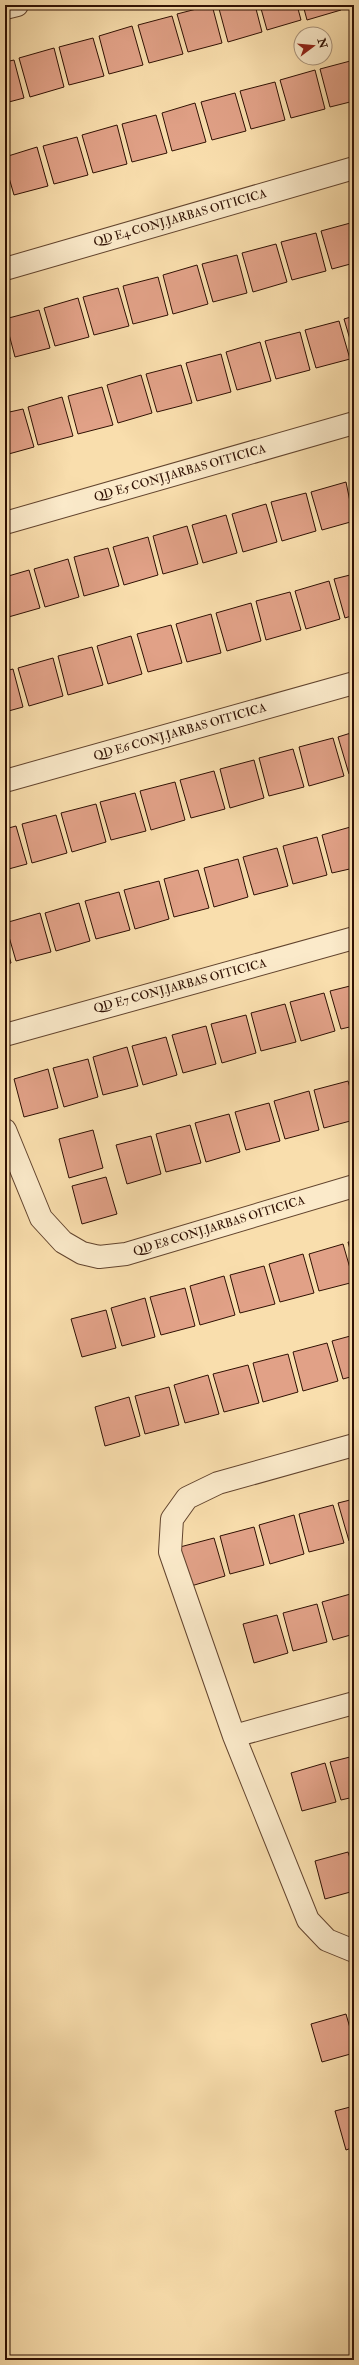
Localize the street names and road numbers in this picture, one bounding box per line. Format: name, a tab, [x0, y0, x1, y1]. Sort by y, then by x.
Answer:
street label: QD E4 CONJ.JARBAS OITICICA	[92, 186, 269, 250]
street label: QD E5 CONJ.JARBAS OITICICA	[92, 441, 268, 505]
street label: QD E6 CONJ.JARBAS OITICICA	[92, 700, 269, 764]
street label: QD E7 CONJ.JARBAS OITICICA	[92, 956, 269, 1016]
street label: QD E8 CONJ.JARBAS OITICICA	[131, 1193, 307, 1259]

